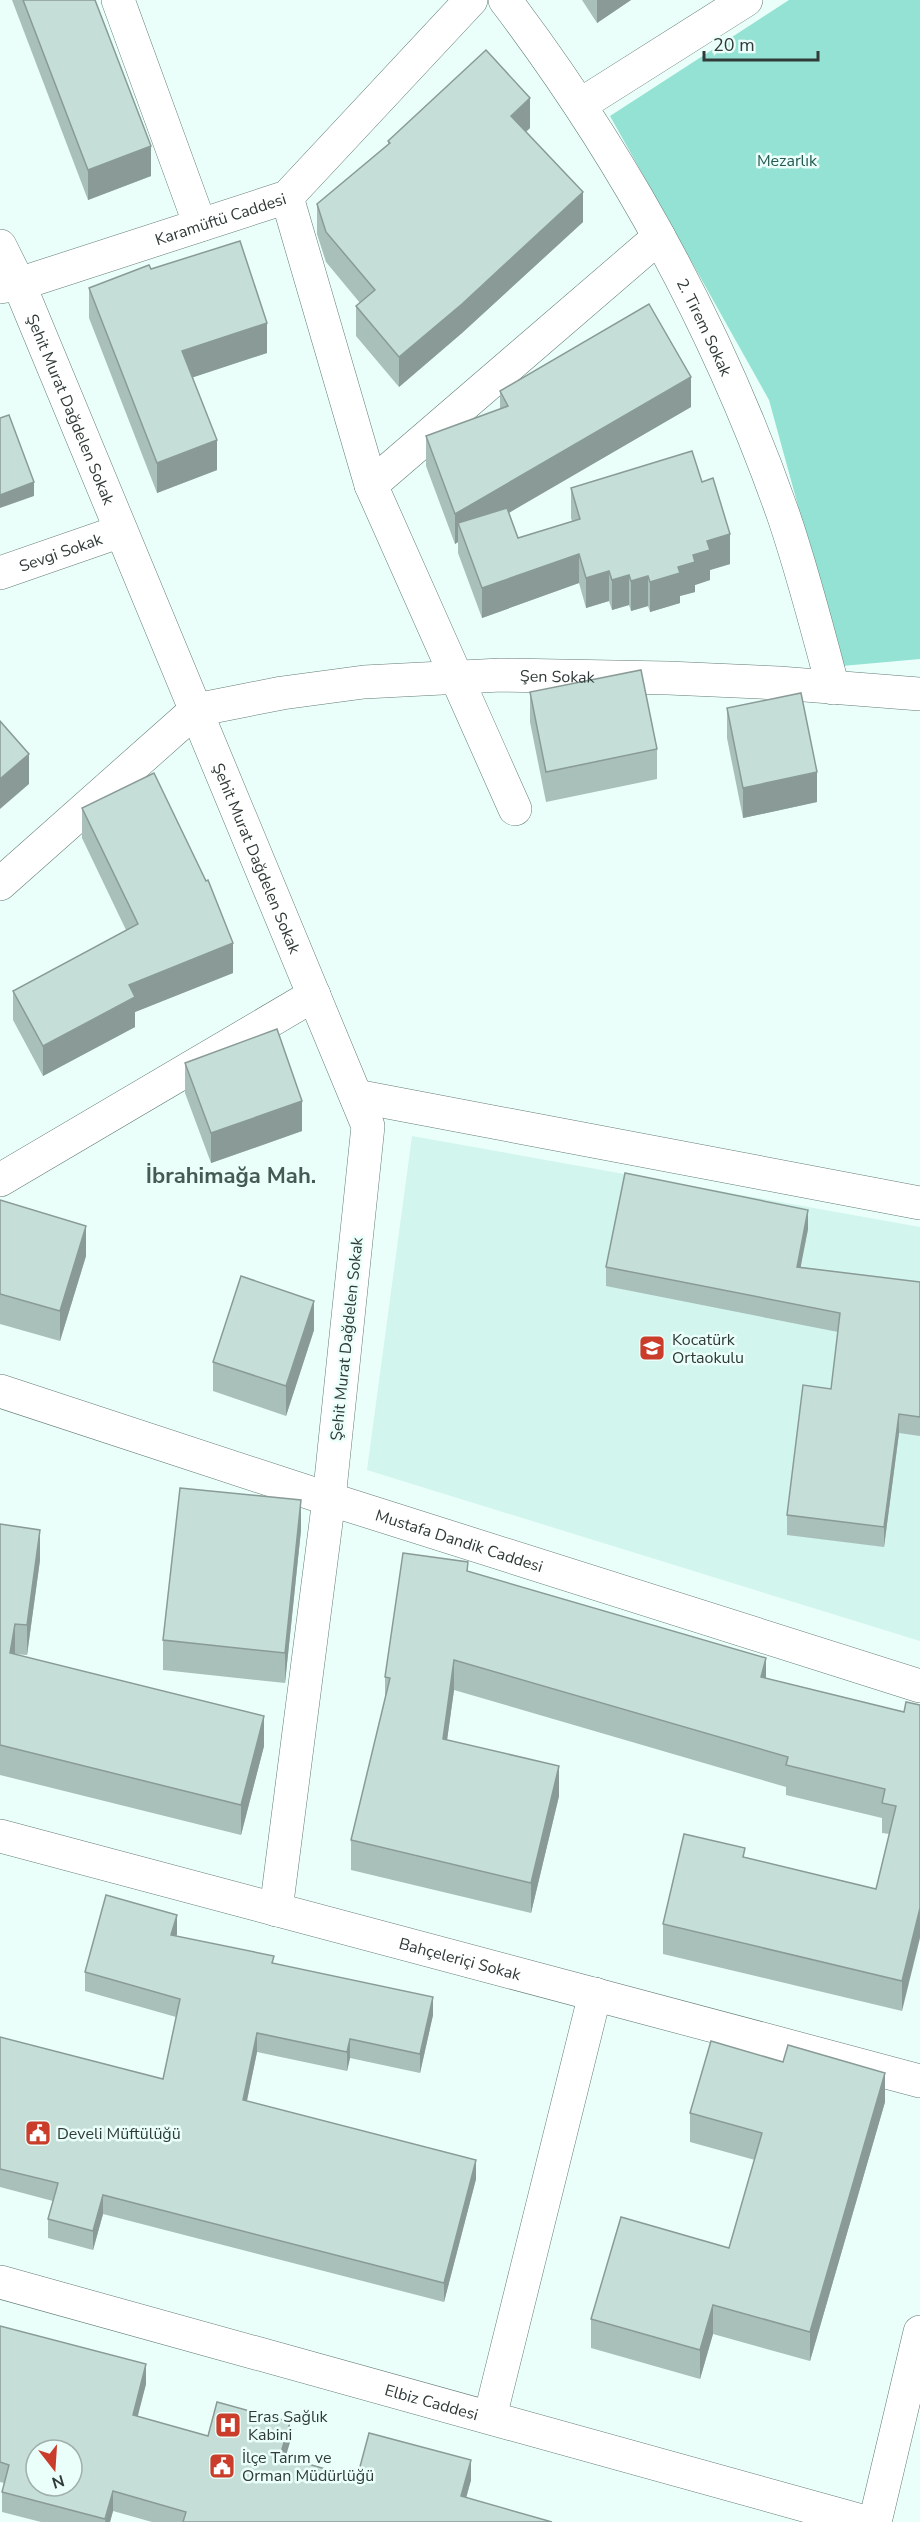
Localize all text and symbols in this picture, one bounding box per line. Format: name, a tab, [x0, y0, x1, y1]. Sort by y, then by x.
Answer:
scale bar	[704, 24, 818, 62]
text: 20 m	[713, 33, 755, 57]
park label: Mezarlık	[757, 150, 818, 172]
street label: Karamüftü Caddesi	[152, 188, 289, 251]
street label: 2. Tirem Sokak	[671, 275, 737, 381]
street label: Şehit Murat Dağdelen Sokak	[21, 311, 120, 509]
street label: Sevgi Sokak	[16, 528, 106, 578]
street label: Şen Sokak	[520, 665, 596, 689]
street label: Şehit Murat Dağdelen Sokak	[207, 760, 306, 958]
district label: İbrahimağa Mah.	[146, 1161, 316, 1191]
street label: Şehit Murat Dağdelen Sokak	[325, 1235, 369, 1442]
place label: Kocatürk Ortaokulu	[672, 1329, 744, 1369]
school or university icon: Kocatürk Ortaokulu	[637, 1333, 667, 1363]
street label: Mustafa Dandik Caddesi	[373, 1504, 546, 1578]
street label: Bahçeleriçi Sokak	[396, 1933, 524, 1986]
public building icon: Develi Müftülüğü	[23, 2118, 53, 2148]
place label: Develi Müftülüğü	[57, 2123, 181, 2145]
street label: Elbiz Caddesi	[382, 2379, 481, 2426]
place label: Eras Sağlık Kabini	[248, 2406, 328, 2446]
hospital icon: Eras Sağlık Kabini	[213, 2410, 243, 2440]
north arrow	[24, 2438, 84, 2498]
place label: İlçe Tarım ve Orman Müdürlüğü	[242, 2447, 374, 2487]
public building icon: İlçe Tarım ve Orman Müdürlüğü	[207, 2451, 237, 2481]
text: N	[49, 2469, 67, 2494]

